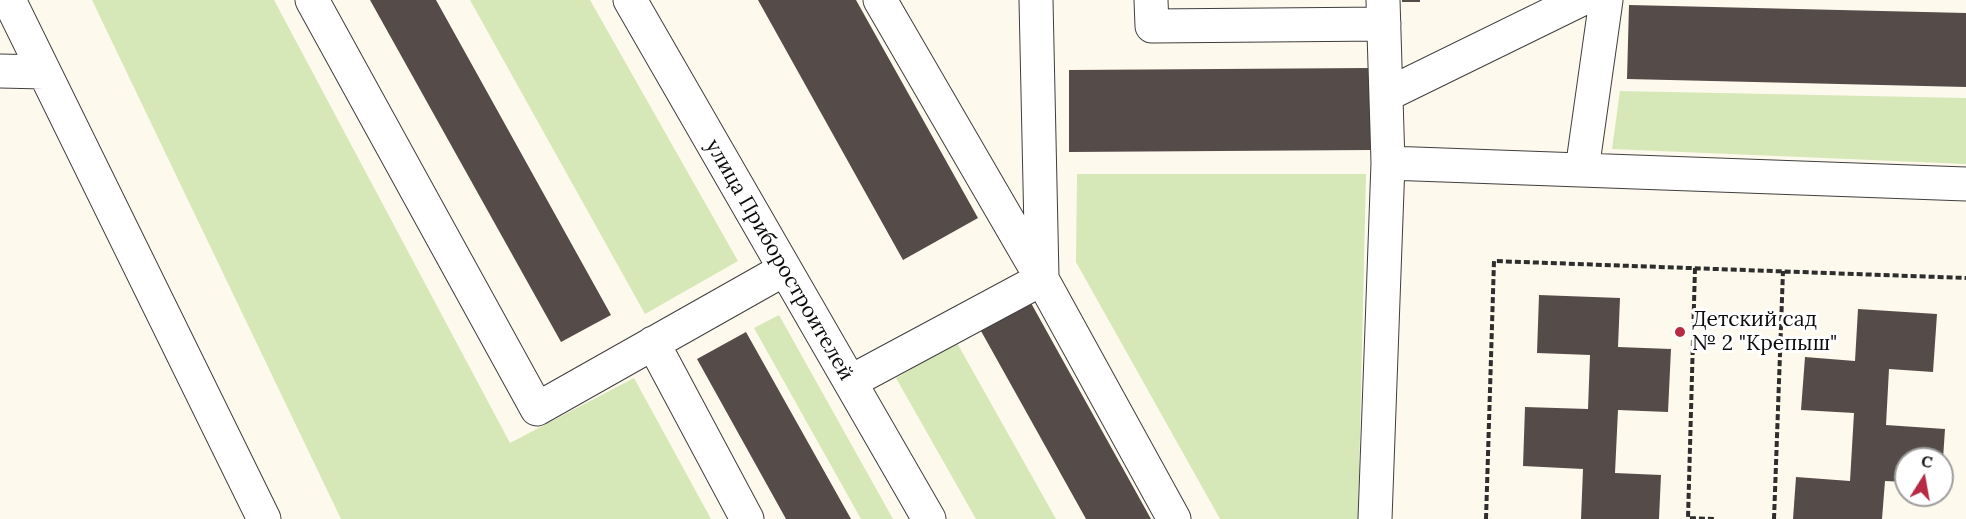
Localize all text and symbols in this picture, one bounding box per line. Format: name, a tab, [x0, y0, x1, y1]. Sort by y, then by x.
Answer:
street label: улица Приборостроителей	[699, 135, 859, 385]
place label: Детский сад № 2 "Крепыш"	[1692, 307, 1837, 357]
marker: Детский сад № 2 "Крепыш"	[1673, 325, 1687, 339]
north arrow	[1894, 447, 1954, 507]
text: С	[1920, 450, 1934, 472]

